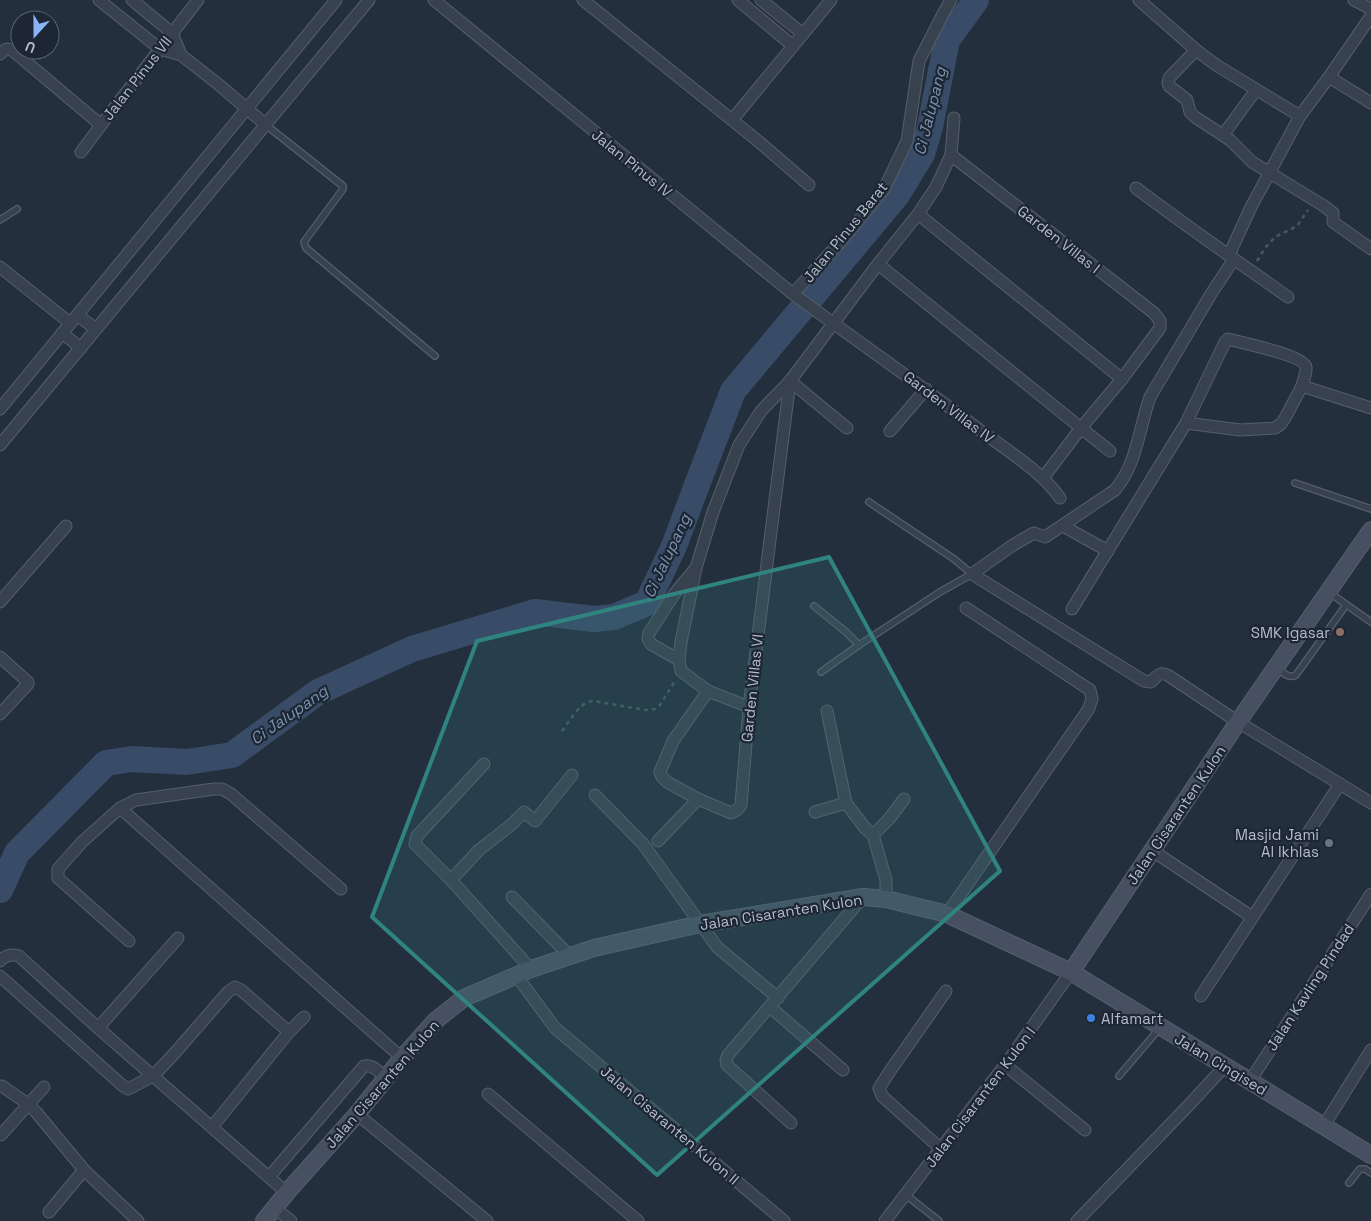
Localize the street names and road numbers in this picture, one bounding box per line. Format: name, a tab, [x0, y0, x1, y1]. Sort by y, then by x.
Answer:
street label: Jalan Pinus VII	[98, 32, 176, 124]
street label: Jalan Pinus IV	[588, 125, 676, 201]
street label: Jalan Pinus Barat	[799, 178, 892, 286]
street label: Garden Villas I	[1014, 201, 1104, 277]
street label: Garden Villas IV	[900, 367, 998, 447]
street label: Garden Villas VI	[737, 633, 767, 743]
street label: Jalan Cisaranten Kulon	[1122, 742, 1230, 888]
street label: Jalan Cisaranten Kulon	[698, 890, 864, 934]
street label: Jalan Kavling Pindad	[1262, 920, 1358, 1054]
street label: Jalan Cisaranten Kulon	[321, 1016, 443, 1152]
street label: Jalan Cisaranten Kulon I	[921, 1023, 1039, 1171]
street label: Jalan Cingised	[1171, 1029, 1271, 1099]
street label: Jalan Cisaranten Kulon II	[597, 1061, 743, 1189]

